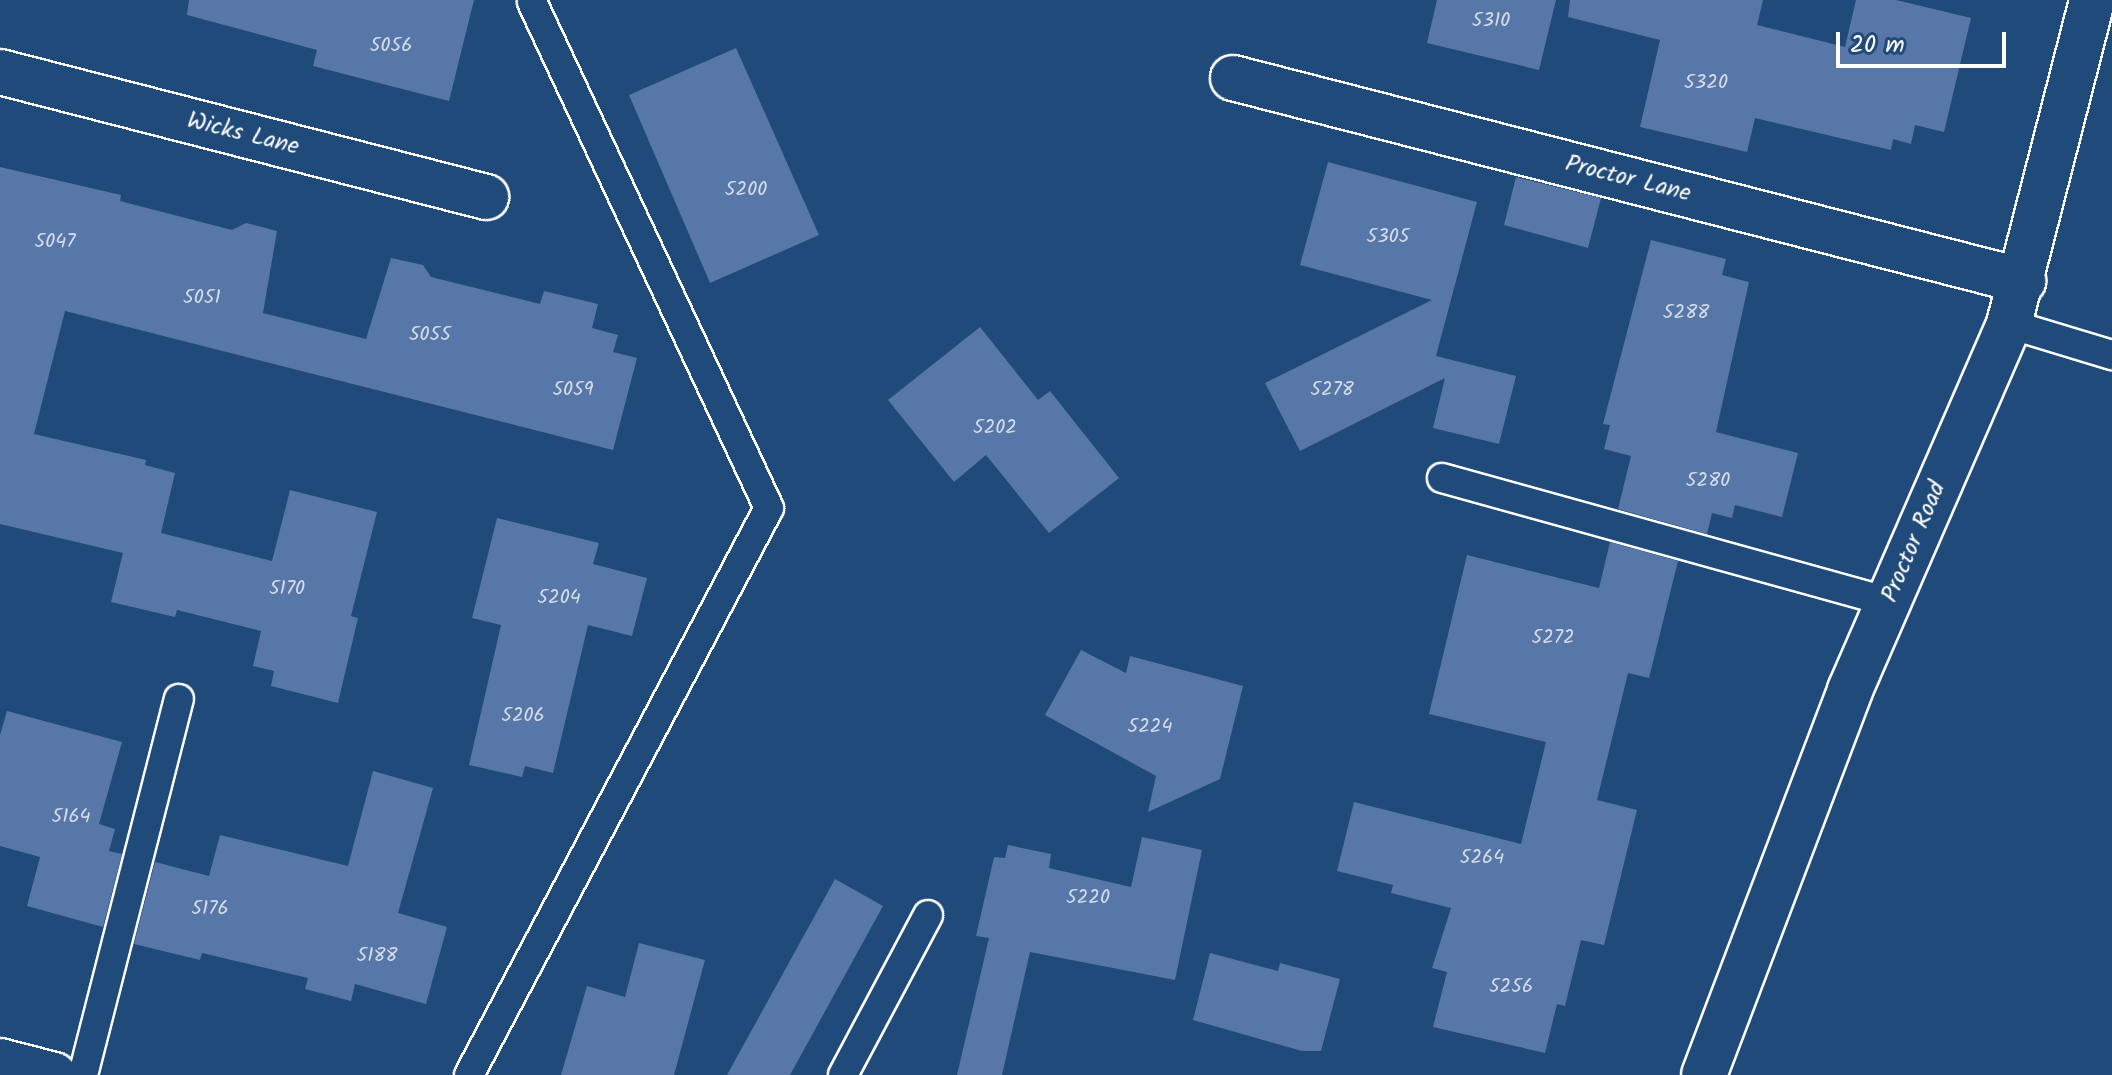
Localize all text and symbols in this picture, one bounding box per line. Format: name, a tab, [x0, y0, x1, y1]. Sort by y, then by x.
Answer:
house number: 5310	[1472, 9, 1510, 33]
scale bar	[1840, 16, 2010, 66]
text: 20 m	[1850, 26, 1905, 65]
house number: 5056	[370, 34, 412, 58]
house number: 5320	[1684, 71, 1728, 95]
street label: Wicks Lane	[184, 106, 302, 162]
street label: Proctor Lane	[1562, 150, 1694, 208]
house number: 5200	[725, 178, 767, 202]
house number: 5305	[1367, 225, 1409, 249]
house number: 5047	[35, 230, 75, 254]
house number: 5051	[183, 286, 221, 310]
house number: 5288	[1663, 301, 1709, 325]
house number: 5055	[409, 323, 451, 347]
house number: 5059	[552, 378, 594, 402]
house number: 5278	[1310, 378, 1354, 402]
house number: 5202	[973, 416, 1017, 440]
house number: 5280	[1686, 469, 1730, 493]
street label: Proctor Road	[1876, 477, 1952, 607]
house number: 5170	[269, 577, 305, 601]
house number: 5204	[537, 586, 581, 610]
house number: 5272	[1531, 626, 1575, 650]
house number: 5206	[501, 704, 545, 728]
house number: 5224	[1128, 715, 1172, 739]
house number: 5164	[51, 805, 91, 829]
house number: 5264	[1460, 846, 1504, 870]
house number: 5220	[1066, 886, 1110, 910]
house number: 5176	[191, 897, 229, 921]
house number: 5188	[356, 944, 398, 968]
house number: 5256	[1489, 975, 1533, 999]

